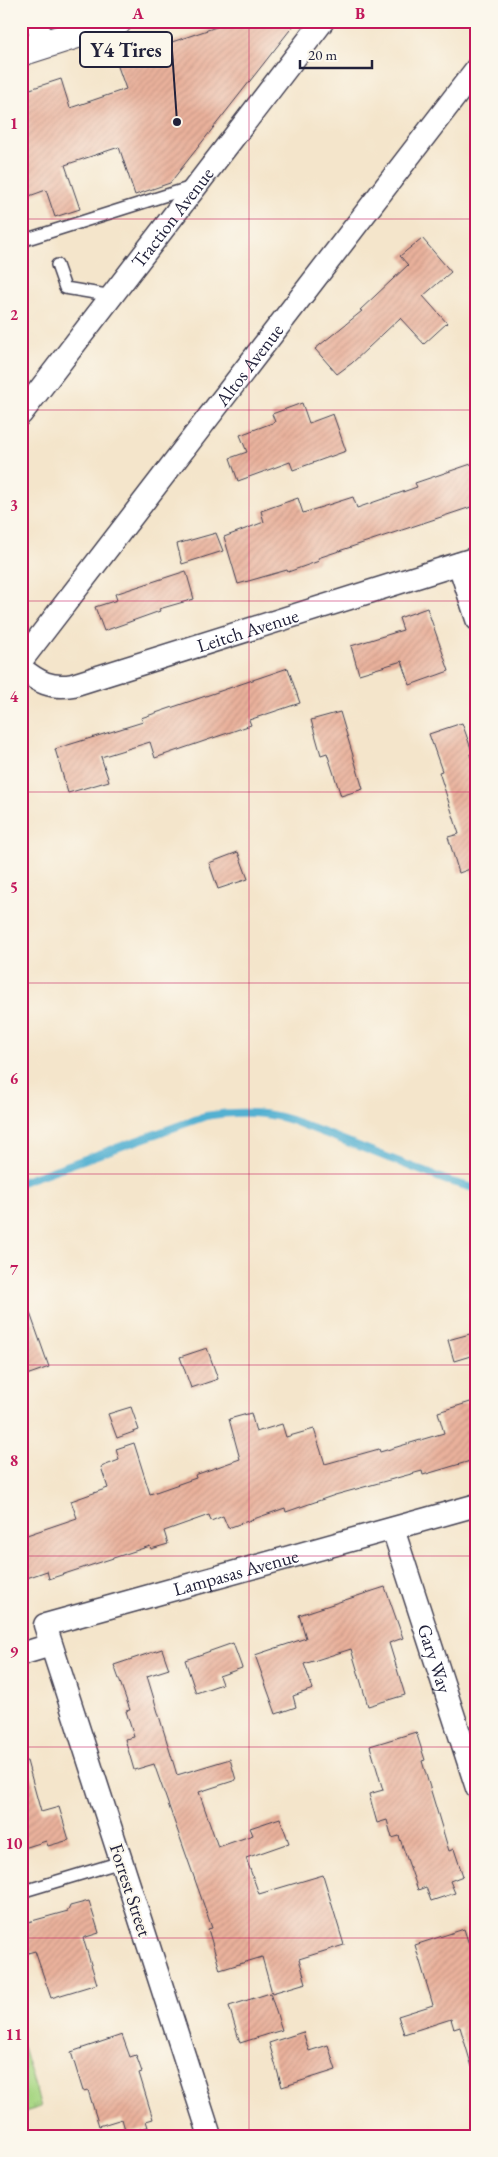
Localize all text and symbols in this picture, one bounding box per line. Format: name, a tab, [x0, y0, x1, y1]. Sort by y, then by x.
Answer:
text: A	[131, 3, 144, 24]
text: B	[355, 3, 365, 24]
callout: Y4 Tires	[80, 32, 172, 67]
text: Y4 Tires	[90, 37, 162, 63]
scale bar	[300, 38, 373, 70]
text: 20 m	[308, 45, 337, 64]
text: 1	[10, 113, 18, 134]
street label: Traction Avenue	[126, 162, 219, 273]
text: 2	[10, 304, 19, 325]
street label: Altos Avenue	[209, 319, 289, 412]
text: 3	[10, 495, 18, 516]
street label: Leitch Avenue	[194, 603, 302, 658]
text: 4	[10, 686, 19, 707]
text: 5	[10, 877, 18, 898]
text: 6	[10, 1068, 19, 1089]
text: 7	[10, 1259, 19, 1280]
text: 8	[10, 1450, 18, 1471]
street label: Lampasas Avenue	[171, 1543, 301, 1602]
street label: Gary Way	[412, 1621, 458, 1697]
text: 9	[10, 1641, 19, 1662]
text: 10	[6, 1833, 23, 1854]
street label: Forrest Street	[104, 1840, 157, 1940]
text: 11	[6, 2024, 22, 2045]

